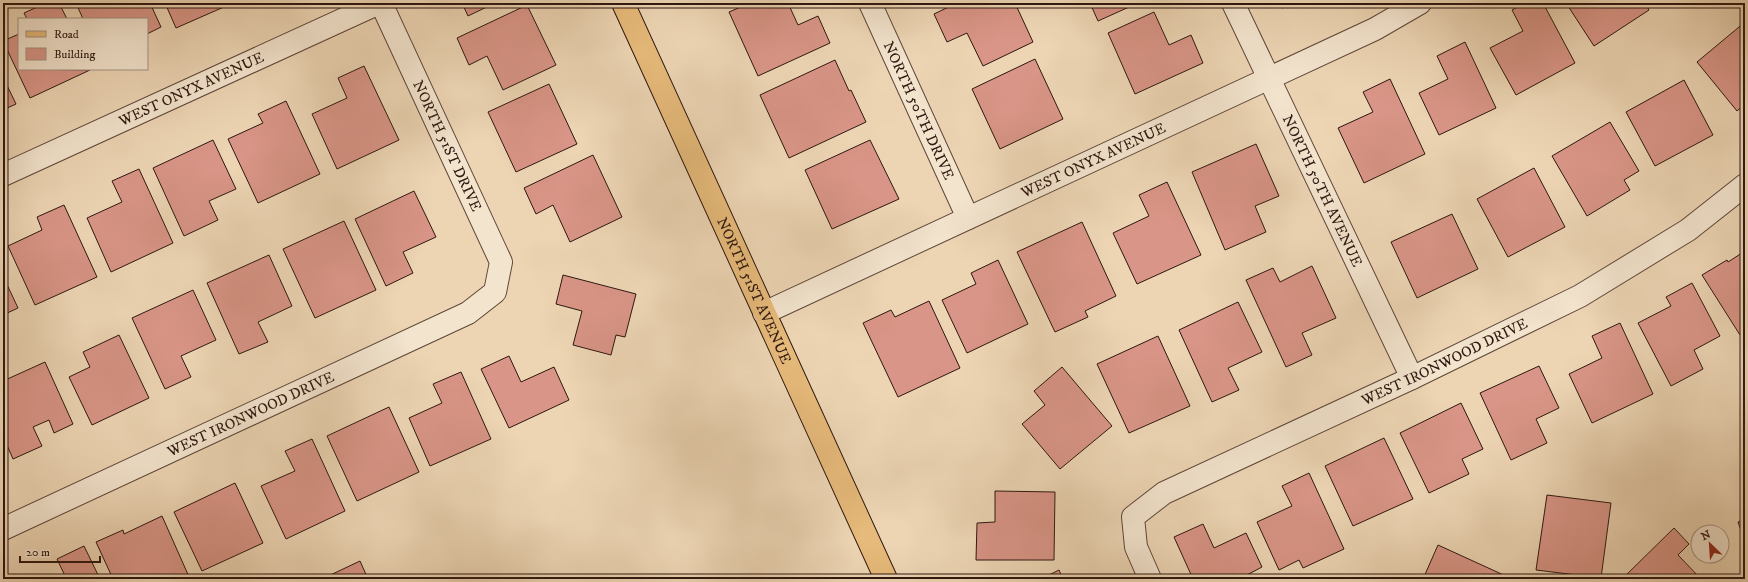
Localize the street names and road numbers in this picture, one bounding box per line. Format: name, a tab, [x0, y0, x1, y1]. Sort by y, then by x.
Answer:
street label: NORTH 50TH DRIVE	[879, 38, 959, 183]
street label: WEST ONYX AVENUE	[115, 47, 267, 131]
street label: NORTH 51ST DRIVE	[408, 77, 486, 215]
street label: NORTH 50TH AVENUE	[1278, 112, 1367, 270]
street label: WEST ONYX AVENUE	[1017, 118, 1169, 202]
street label: NORTH 51ST AVENUE	[713, 214, 796, 367]
street label: WEST IRONWOOD DRIVE	[1357, 313, 1531, 410]
street label: WEST IRONWOOD DRIVE	[163, 367, 337, 461]

